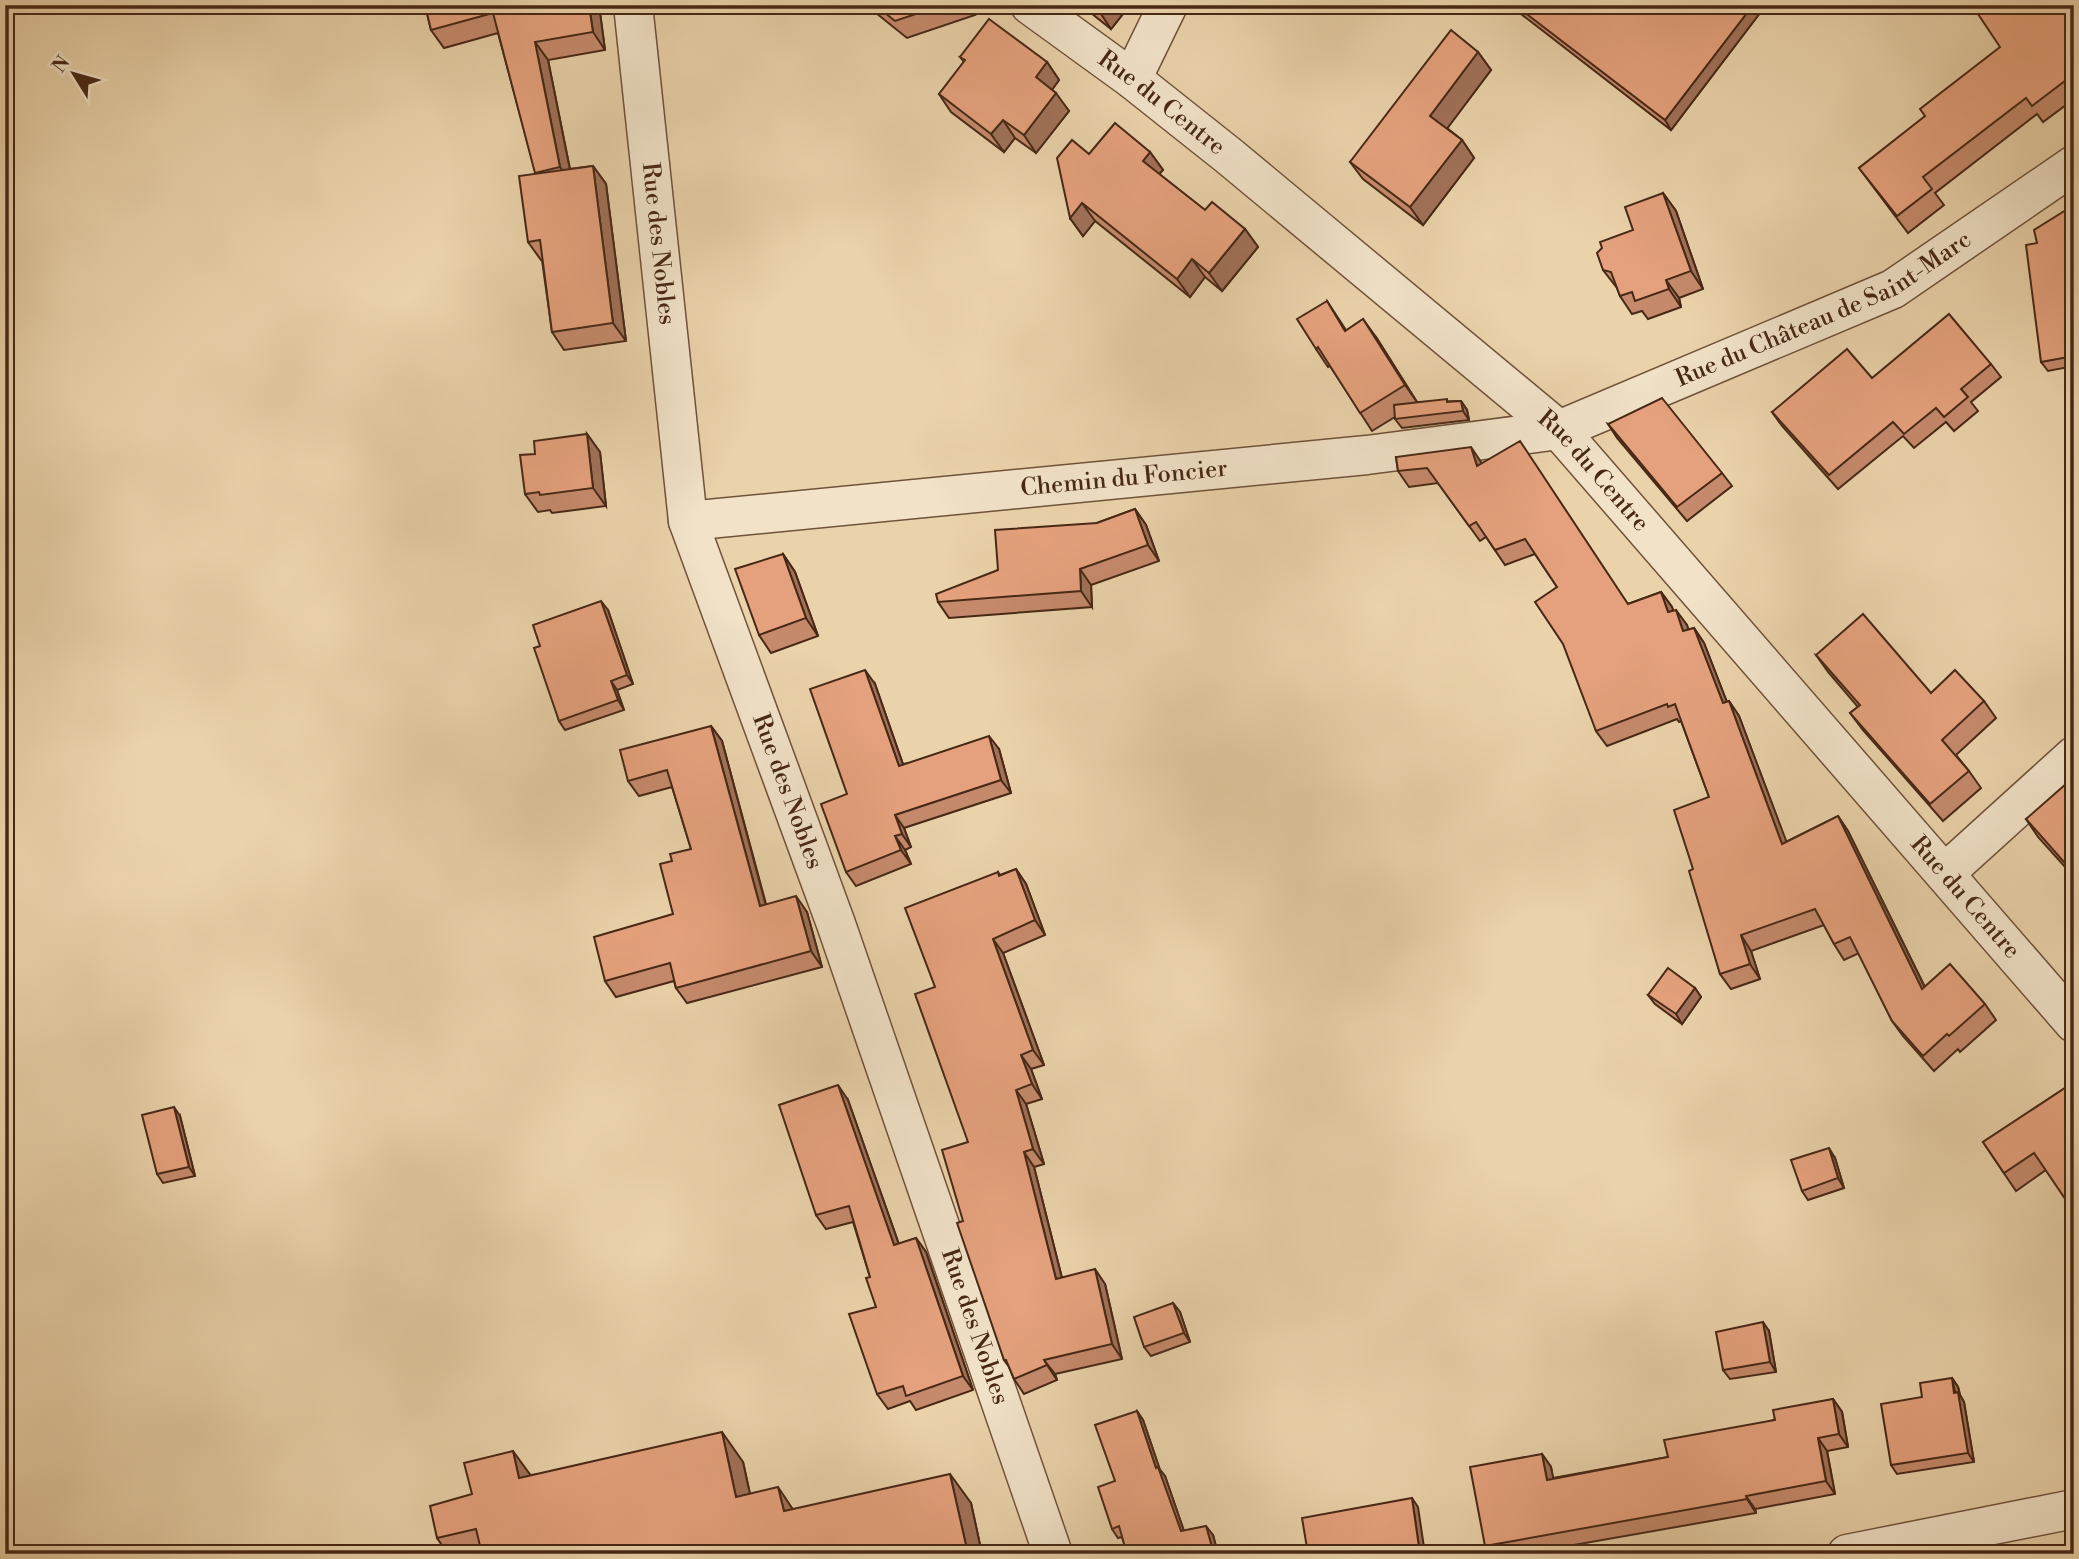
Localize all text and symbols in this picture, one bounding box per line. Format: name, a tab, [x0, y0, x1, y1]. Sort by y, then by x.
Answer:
north arrow	[38, 38, 108, 108]
street label: Rue du Centre	[1092, 44, 1231, 162]
text: N	[47, 51, 75, 78]
street label: Rue des Nobles	[635, 161, 682, 326]
street label: Rue du Château de Saint-Marc	[1671, 225, 1977, 394]
street label: Rue du Centre	[1531, 403, 1656, 538]
street label: Chemin du Foncier	[1019, 454, 1229, 504]
street label: Rue des Nobles	[745, 710, 830, 873]
street label: Rue du Centre	[1903, 830, 2027, 965]
street label: Rue des Nobles	[934, 1245, 1015, 1409]

